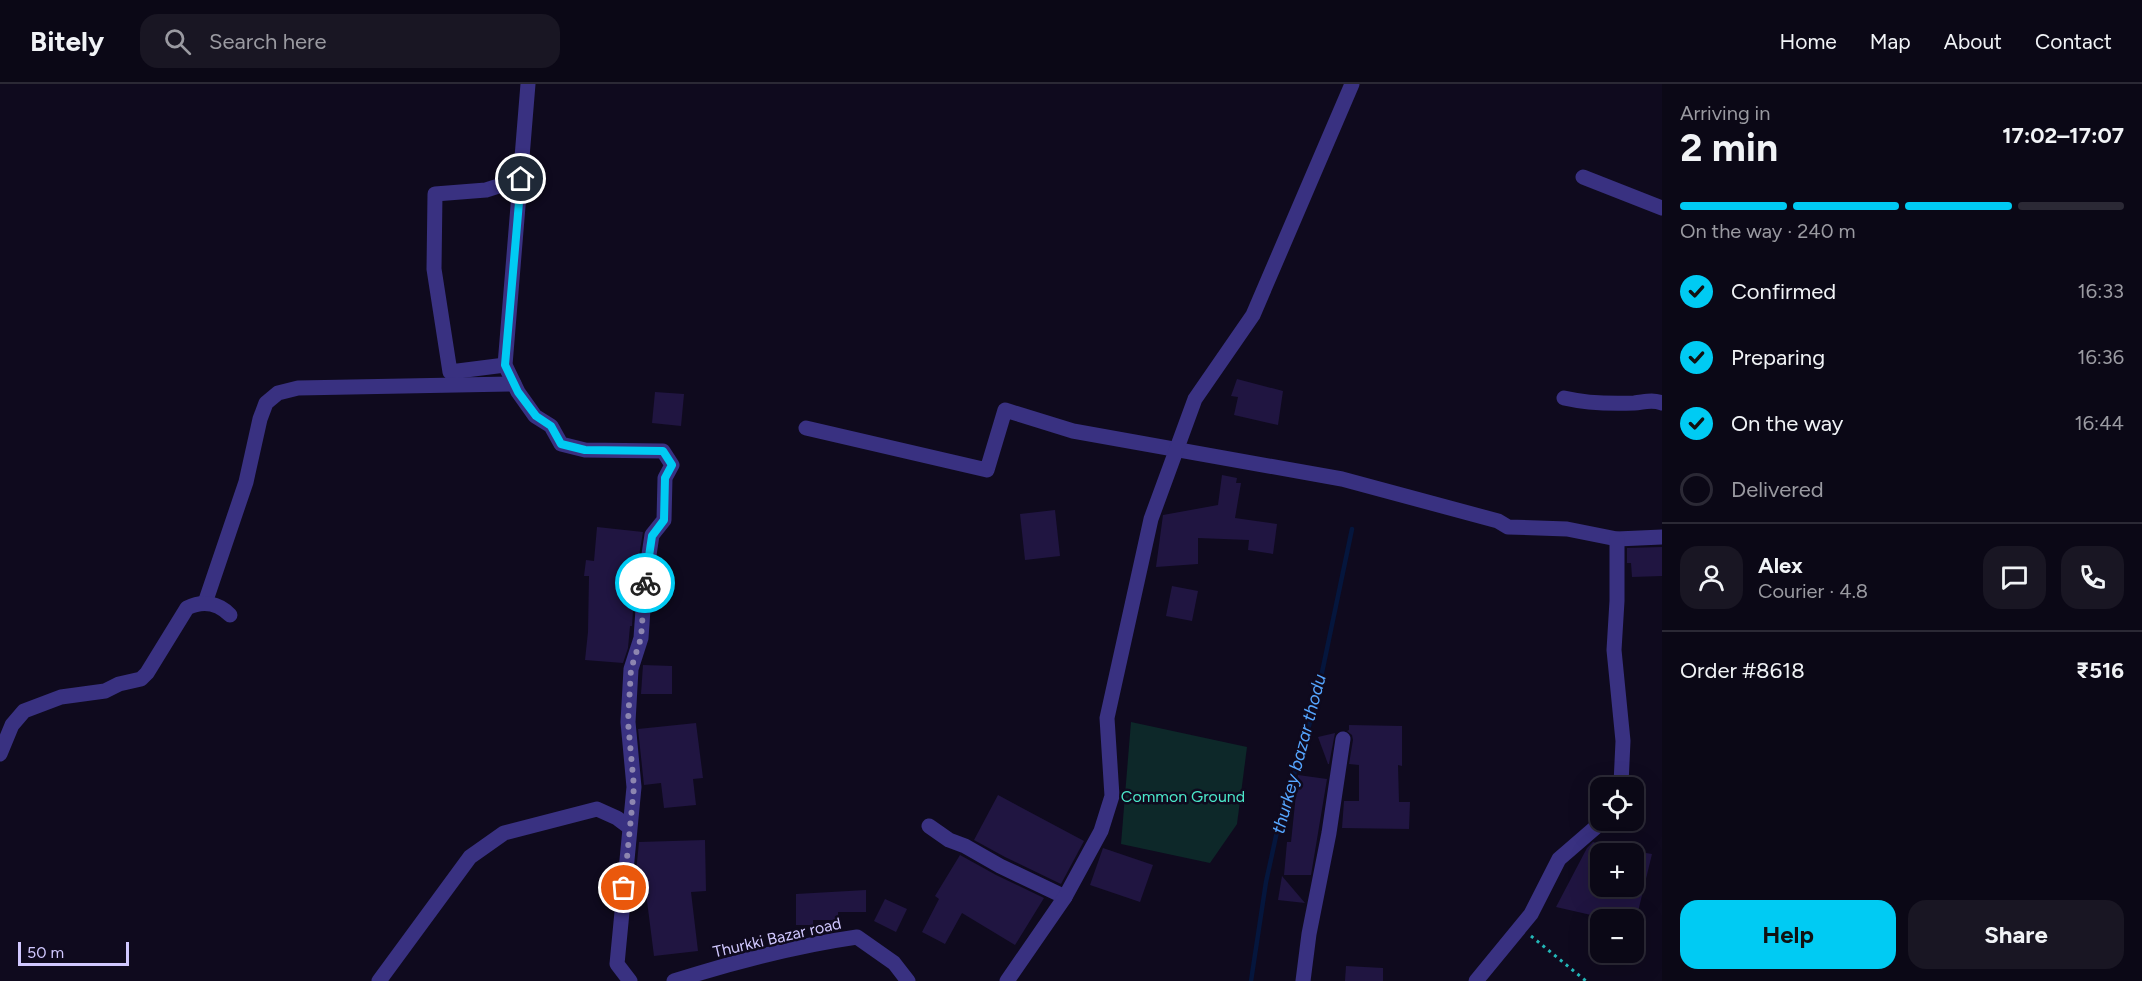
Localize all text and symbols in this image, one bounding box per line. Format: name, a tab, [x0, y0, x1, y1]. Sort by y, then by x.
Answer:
search box	[140, 14, 560, 68]
text: Bitely	[30, 24, 104, 58]
icon: search	[161, 25, 194, 58]
text: Search here	[209, 28, 327, 55]
text: Home	[1780, 29, 1837, 54]
text: Map	[1870, 29, 1911, 54]
text: About	[1944, 29, 2002, 54]
text: Contact	[2035, 29, 2112, 54]
text: Arriving in	[1680, 101, 1770, 125]
text: 17:02–17:07	[2002, 122, 2124, 149]
text: 2 min	[1680, 124, 1778, 171]
pin	[495, 153, 546, 204]
icon: home	[504, 162, 537, 195]
text: On the way · 240 m	[1680, 219, 1856, 243]
icon: check	[1680, 275, 1713, 308]
text: Confirmed	[1731, 278, 1836, 305]
text: 16:33	[2078, 279, 2124, 303]
icon: check	[1680, 341, 1713, 374]
text: Preparing	[1731, 344, 1825, 371]
text: 16:36	[2077, 345, 2124, 369]
icon: check	[1680, 407, 1713, 440]
text: On the way	[1731, 410, 1843, 437]
text: 16:44	[2075, 411, 2124, 435]
text: Delivered	[1731, 476, 1824, 503]
button: person	[1680, 546, 1743, 609]
button: chat	[1983, 546, 2046, 609]
button: phone	[2061, 546, 2124, 609]
text: Alex	[1758, 552, 1803, 579]
courier	[615, 553, 675, 613]
icon: bike	[629, 567, 662, 600]
text: Courier · 4.8	[1758, 579, 1868, 603]
text: Order #8618	[1680, 657, 1805, 684]
text: ₹516	[2076, 657, 2124, 684]
water label: thurkey bazar thodu	[1267, 672, 1331, 836]
map controls	[1590, 777, 1644, 963]
button: locate	[1590, 777, 1644, 831]
park label: Common Ground	[1121, 787, 1245, 806]
button: +	[1590, 843, 1644, 897]
pin	[598, 862, 649, 913]
icon: bag	[607, 871, 640, 904]
button: Help	[1680, 900, 1896, 969]
button: Share	[1908, 900, 2124, 969]
button: −	[1590, 909, 1644, 963]
street label: Thurkki Bazar road	[711, 914, 843, 961]
scale bar	[18, 939, 129, 966]
text: 50 m	[27, 943, 64, 962]

